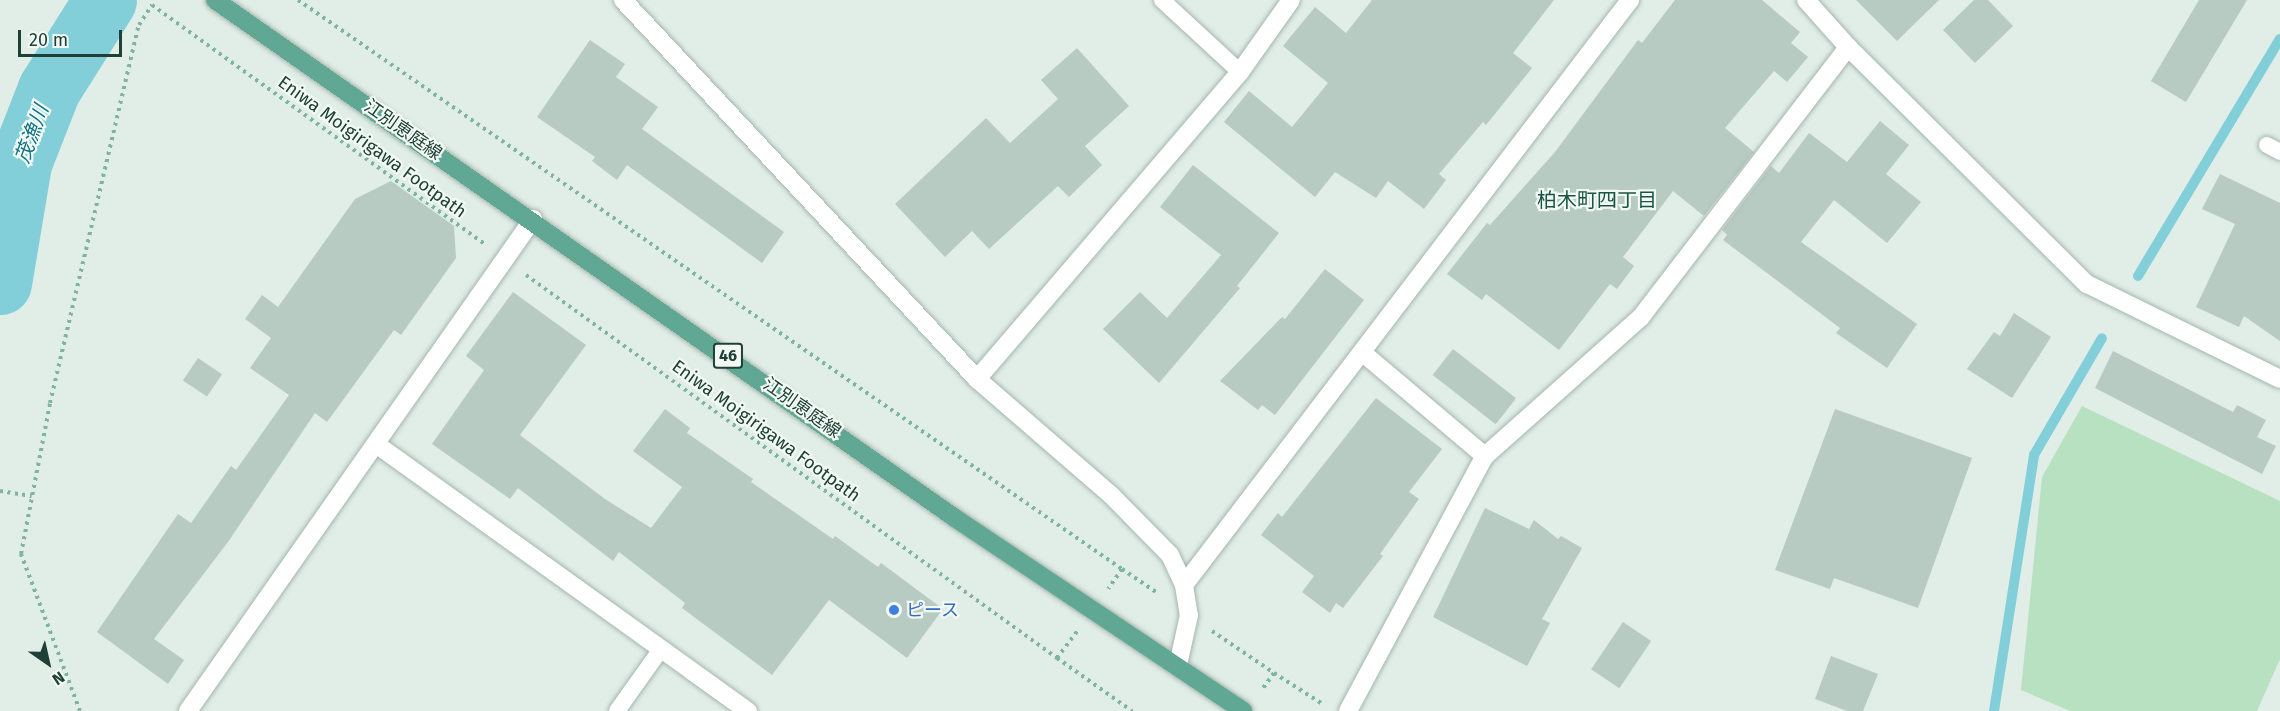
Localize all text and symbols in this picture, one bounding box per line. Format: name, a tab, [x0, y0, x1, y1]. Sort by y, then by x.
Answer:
scale bar	[21, 18, 124, 56]
text: 20 m	[29, 29, 68, 51]
street label: Eniwa Moigirigawa Footpath	[274, 71, 470, 223]
street label: 江別恵庭線	[360, 95, 446, 165]
water label: 茂漁川	[10, 102, 54, 166]
district label: 柏木町四丁目	[1537, 188, 1657, 212]
road number: 46	[712, 343, 744, 369]
street label: Eniwa Moigirigawa Footpath	[668, 355, 864, 507]
street label: 江別恵庭線	[759, 373, 845, 443]
place label: ピース	[906, 599, 960, 621]
marker: ピース	[887, 603, 901, 617]
north arrow	[18, 633, 78, 693]
text: N	[49, 667, 68, 689]

